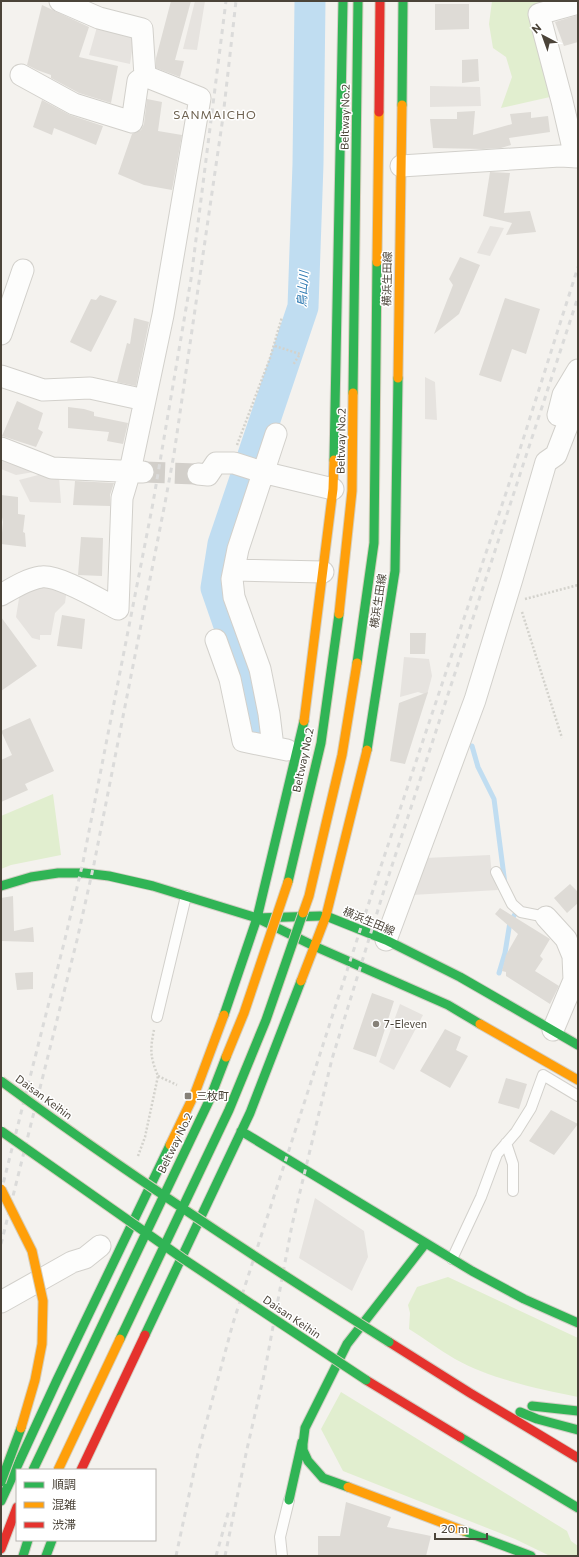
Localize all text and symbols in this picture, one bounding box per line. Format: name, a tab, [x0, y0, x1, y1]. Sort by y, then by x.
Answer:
north arrow	[523, 16, 563, 56]
text: N	[529, 20, 543, 36]
street label: Beltway No.2	[337, 84, 352, 150]
district label: SANMAICHO	[173, 107, 257, 121]
street label: 横浜生田線	[380, 251, 393, 307]
water label: 鳥山川	[294, 268, 310, 307]
street label: Beltway No.2	[333, 408, 348, 474]
street label: 横浜生田線	[367, 573, 388, 629]
street label: Beltway No.2	[289, 726, 316, 793]
street label: 横浜生田線	[341, 904, 397, 937]
place label: 7-Eleven	[384, 1017, 427, 1030]
marker: 7-Eleven	[371, 1019, 381, 1029]
street label: Daisan Keihin	[13, 1072, 75, 1122]
place label: 三枚町	[196, 1089, 229, 1102]
marker: 三枚町	[183, 1091, 193, 1101]
street label: Beltway No.2	[154, 1110, 195, 1175]
street label: Daisan Keihin	[261, 1292, 324, 1341]
legend	[16, 1469, 156, 1541]
text: 順調	[52, 1477, 76, 1491]
text: 混雑	[52, 1497, 76, 1511]
scale bar	[435, 1515, 487, 1541]
text: 渋滞	[52, 1517, 76, 1531]
text: 20 m	[441, 1521, 468, 1535]

